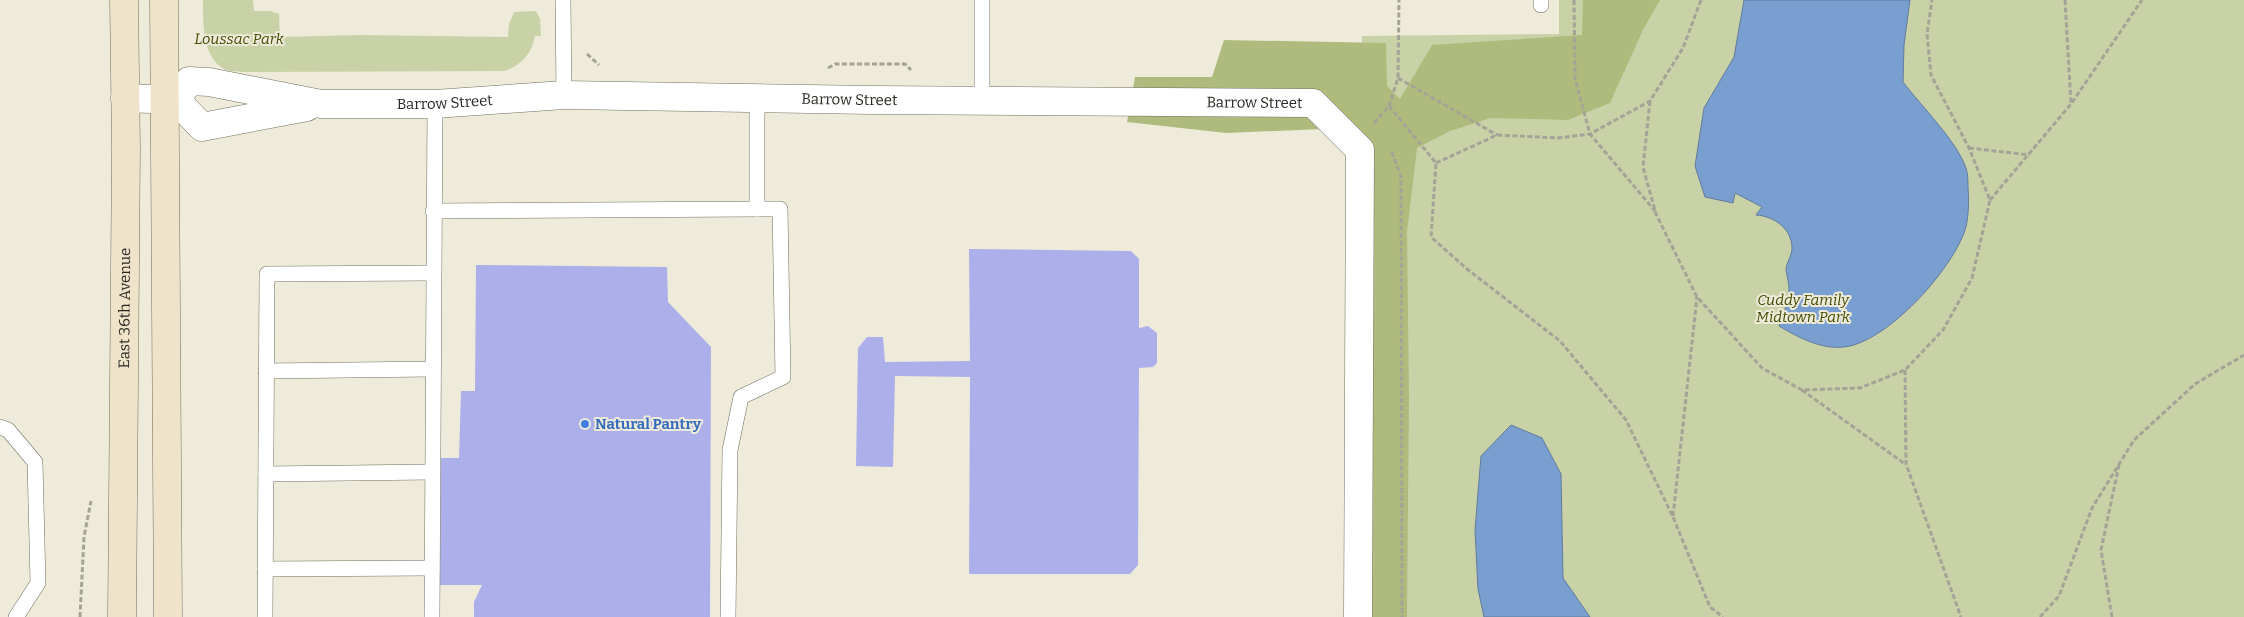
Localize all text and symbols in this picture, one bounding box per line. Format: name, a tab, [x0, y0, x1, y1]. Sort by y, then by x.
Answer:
park label: Loussac Park	[194, 30, 285, 48]
street label: Barrow Street	[801, 90, 898, 109]
street label: Barrow Street	[397, 91, 494, 113]
street label: Barrow Street	[1206, 93, 1303, 112]
street label: East 36th Avenue	[115, 248, 134, 368]
park label: Cuddy Family Midtown Park	[1756, 291, 1851, 326]
place label: Natural Pantry	[595, 415, 702, 433]
marker: Natural Pantry	[579, 418, 591, 430]

